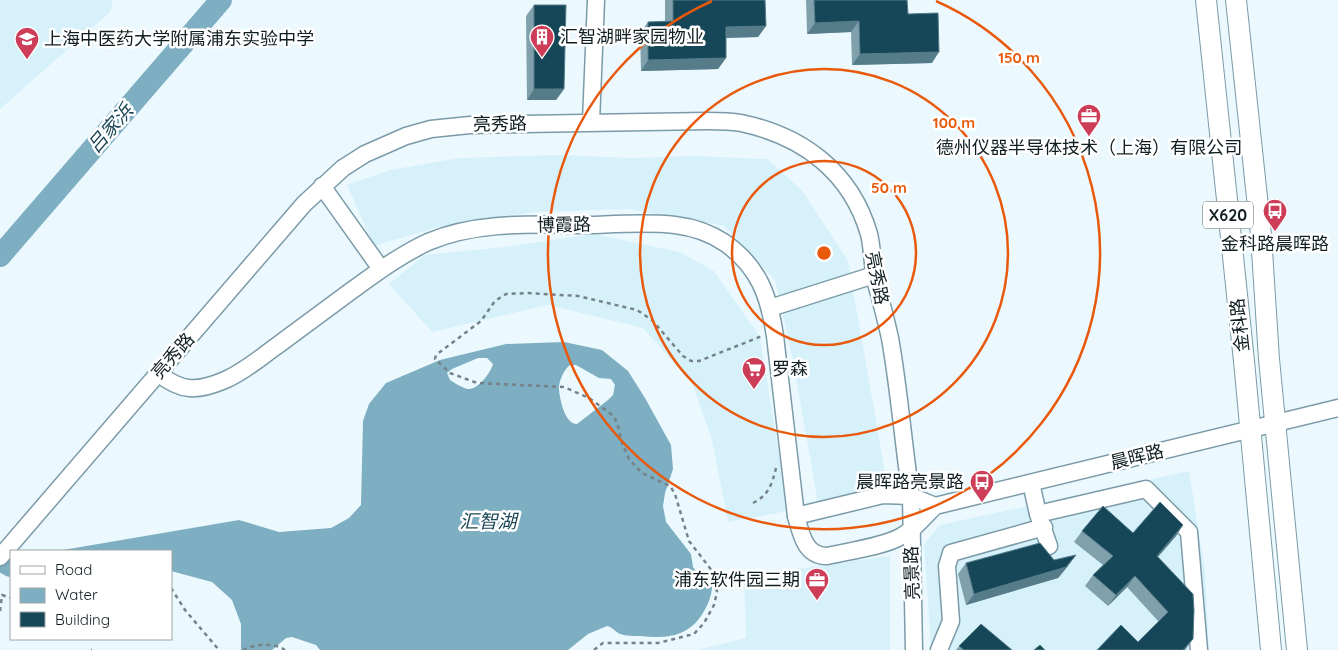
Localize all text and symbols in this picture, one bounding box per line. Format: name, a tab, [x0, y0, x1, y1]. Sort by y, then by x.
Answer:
building icon: 汇智湖畔家园物业	[529, 24, 555, 58]
place label: 汇智湖畔家园物业	[560, 25, 704, 48]
school or university icon: 上海中医药大学附属浦东实验中学	[14, 26, 40, 60]
place label: 上海中医药大学附属浦东实验中学	[44, 27, 314, 50]
text: 150 m	[998, 48, 1040, 67]
water label: 吕家浜	[82, 97, 139, 157]
office icon: 德州仪器半导体技术（上海）有限公司	[1076, 103, 1102, 137]
street label: 亮秀路	[473, 112, 527, 135]
text: 100 m	[933, 113, 975, 132]
place label: 德州仪器半导体技术（上海）有限公司	[936, 136, 1242, 159]
text: 50 m	[871, 178, 907, 197]
bus stop icon: 金科路晨晖路	[1262, 198, 1288, 232]
road number: X620	[1203, 202, 1253, 228]
street label: 博霞路	[537, 213, 591, 236]
place label: 金科路晨晖路	[1221, 232, 1329, 255]
centre of rings	[815, 244, 833, 262]
street label: 亮秀路	[861, 249, 894, 307]
street label: 金科路	[1225, 297, 1254, 353]
street label: 亮秀路	[146, 328, 199, 384]
supermarket icon: 罗森	[741, 356, 767, 390]
place label: 罗森	[772, 357, 808, 380]
street label: 晨晖路	[1108, 439, 1166, 474]
bus stop icon: 晨晖路亮景路	[969, 469, 995, 503]
place label: 晨晖路亮景路	[856, 470, 964, 493]
water label: 汇智湖	[459, 509, 519, 533]
street label: 亮景路	[899, 546, 924, 600]
legend	[10, 550, 172, 640]
text: Road	[55, 560, 92, 579]
office icon: 浦东软件园三期	[804, 567, 830, 601]
place label: 浦东软件园三期	[674, 568, 800, 591]
text: Water	[55, 585, 98, 604]
text: Building	[55, 610, 110, 629]

